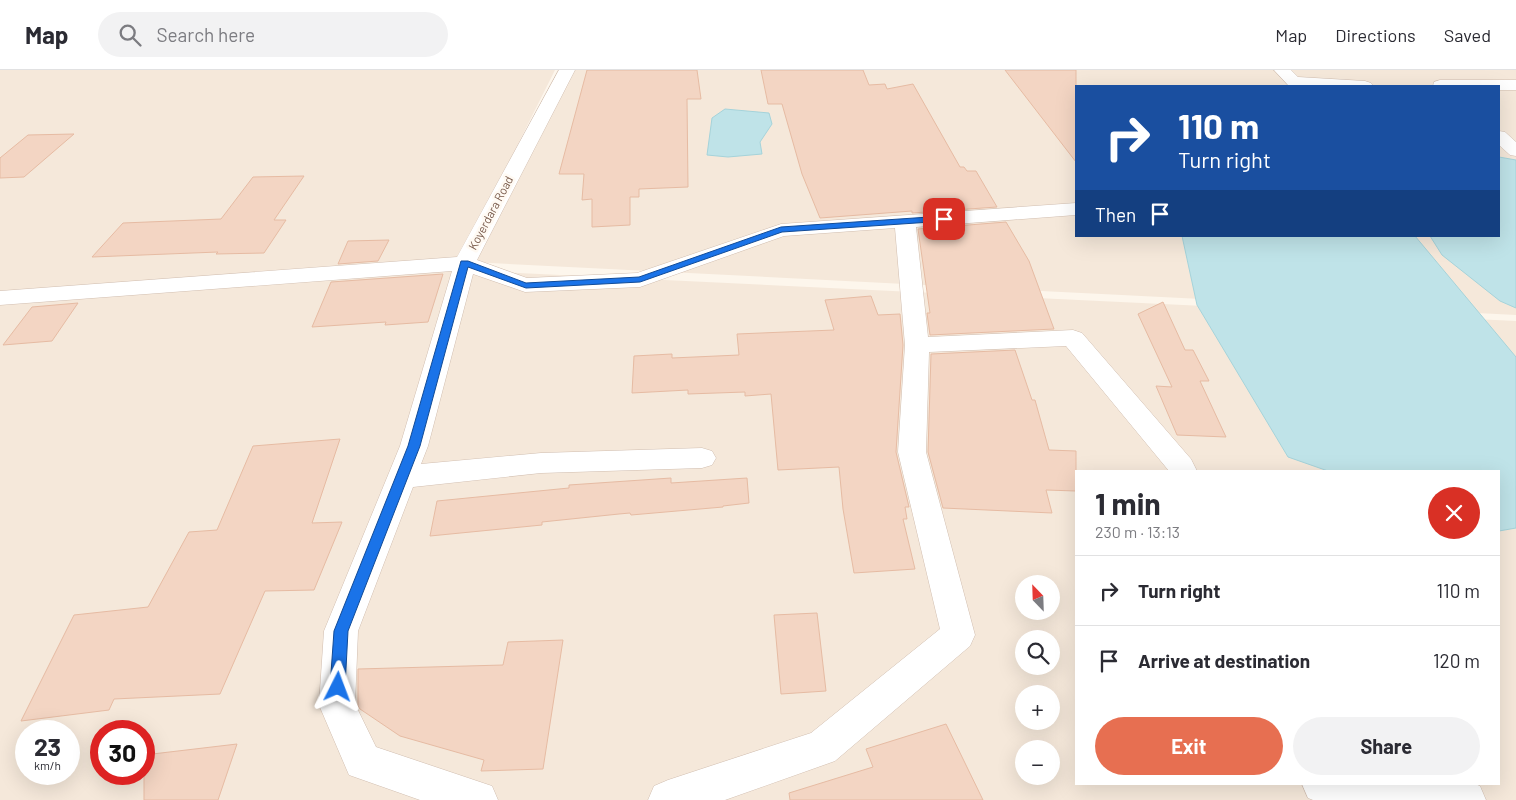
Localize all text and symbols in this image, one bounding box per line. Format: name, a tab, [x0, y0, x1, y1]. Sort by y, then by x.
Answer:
search box	[98, 12, 448, 57]
text: Map	[25, 20, 68, 49]
icon: search	[116, 21, 144, 49]
text: Search here	[156, 23, 255, 46]
text: Map	[1275, 24, 1307, 46]
text: Directions	[1335, 24, 1416, 46]
text: Saved	[1444, 24, 1491, 46]
text: 110 m	[1178, 104, 1259, 146]
icon: right	[1095, 105, 1160, 170]
text: Turn right	[1178, 146, 1271, 172]
street label: Koyerdara Road	[465, 173, 515, 252]
pin	[923, 198, 965, 240]
icon: arrive	[1146, 200, 1174, 228]
text: Then	[1095, 203, 1136, 226]
icon: arrive	[930, 205, 958, 233]
text: 1 min	[1095, 485, 1161, 521]
button: close	[1428, 487, 1480, 539]
text: 230 m · 13:13	[1095, 522, 1180, 541]
north arrow	[1015, 575, 1060, 620]
map controls	[1015, 575, 1060, 785]
icon: right	[1095, 577, 1123, 605]
text: Turn right	[1138, 579, 1220, 602]
text: 110 m	[1436, 579, 1480, 602]
button: search	[1015, 630, 1060, 675]
icon: arrive	[1095, 647, 1123, 675]
text: Arrive at destination	[1138, 649, 1310, 672]
text: 120 m	[1433, 649, 1480, 672]
position arrow	[311, 660, 363, 712]
button: +	[1015, 685, 1060, 730]
button: Exit	[1095, 717, 1283, 775]
button: Share	[1293, 717, 1480, 775]
speed limit sign: 30	[90, 720, 155, 785]
text: 23	[34, 731, 61, 761]
button: −	[1015, 740, 1060, 785]
text: km/h	[34, 758, 61, 772]

